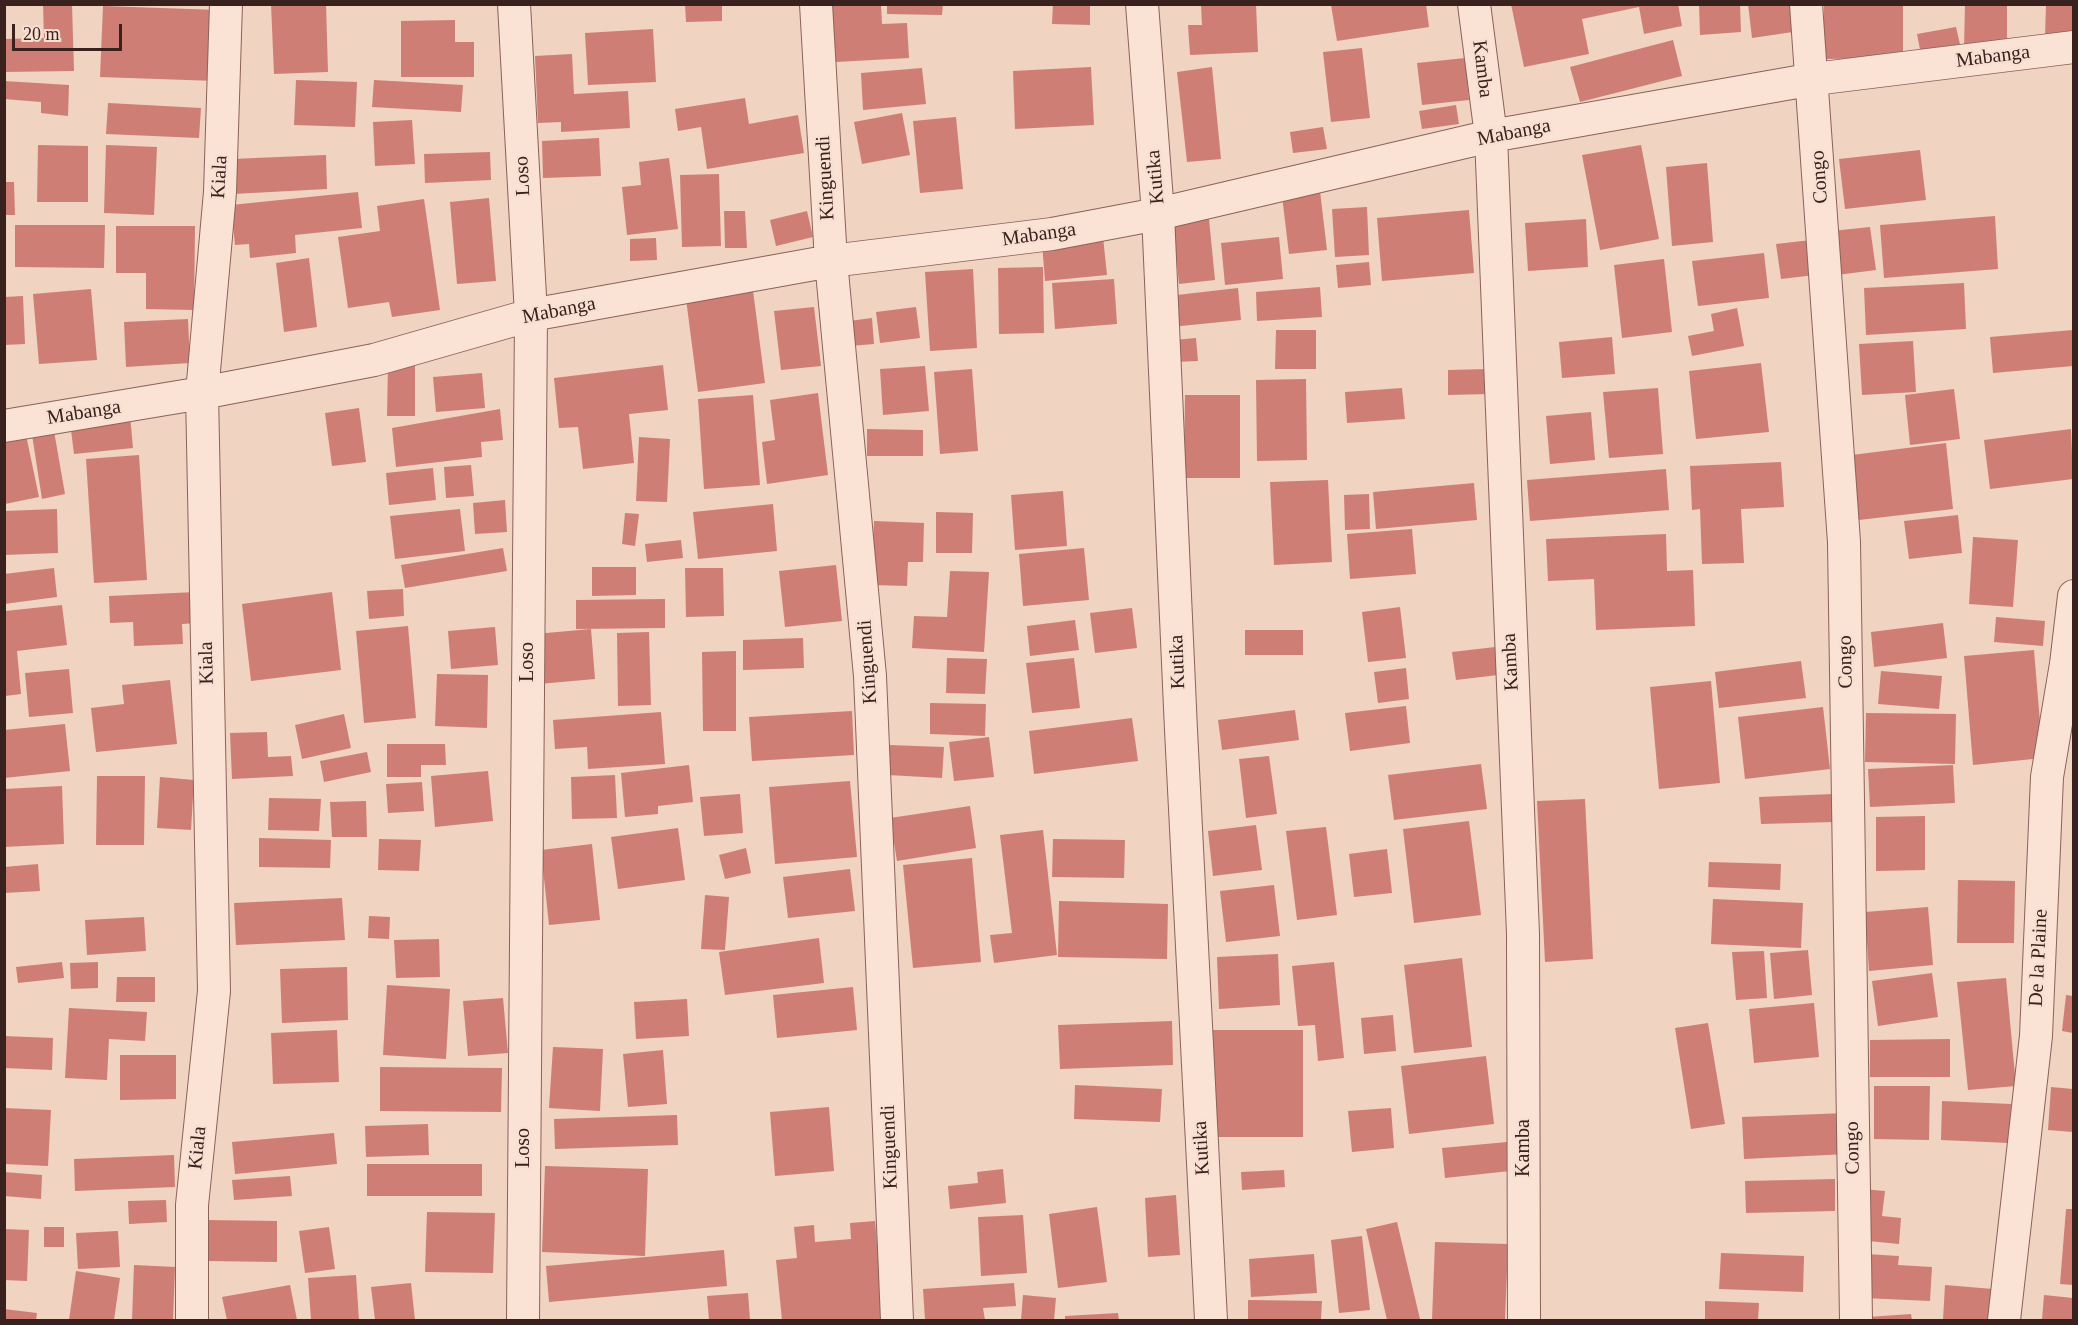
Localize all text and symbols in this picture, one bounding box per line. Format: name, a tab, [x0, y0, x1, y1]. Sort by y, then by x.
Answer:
scale bar	[15, 12, 124, 50]
text: 20 m	[23, 24, 60, 44]
street label: Kamba	[1467, 39, 1497, 99]
street label: Mabanga	[1955, 41, 2031, 73]
street label: Mabanga	[1475, 114, 1553, 152]
street label: Kinguendi	[812, 135, 840, 221]
street label: Kutika	[1142, 149, 1170, 205]
street label: Congo	[1806, 150, 1834, 204]
street label: Kiala	[207, 155, 233, 199]
street label: Loso	[510, 155, 536, 197]
street label: Mabanga	[1000, 218, 1078, 252]
street label: Mabanga	[520, 292, 598, 330]
street label: Mabanga	[45, 395, 123, 431]
street label: Kinguendi	[853, 619, 883, 705]
street label: Kamba	[1498, 633, 1524, 691]
street label: Kutika	[1165, 634, 1191, 690]
street label: Congo	[1834, 635, 1858, 689]
street label: Kiala	[195, 641, 219, 685]
street label: Loso	[516, 642, 540, 682]
street label: De la Plaine	[2024, 909, 2054, 1007]
street label: Kinguendi	[877, 1104, 903, 1190]
street label: Kamba	[1512, 1119, 1536, 1177]
street label: Kutika	[1189, 1120, 1215, 1176]
street label: Congo	[1841, 1121, 1865, 1175]
street label: Kiala	[184, 1125, 212, 1171]
street label: Loso	[512, 1128, 536, 1168]

